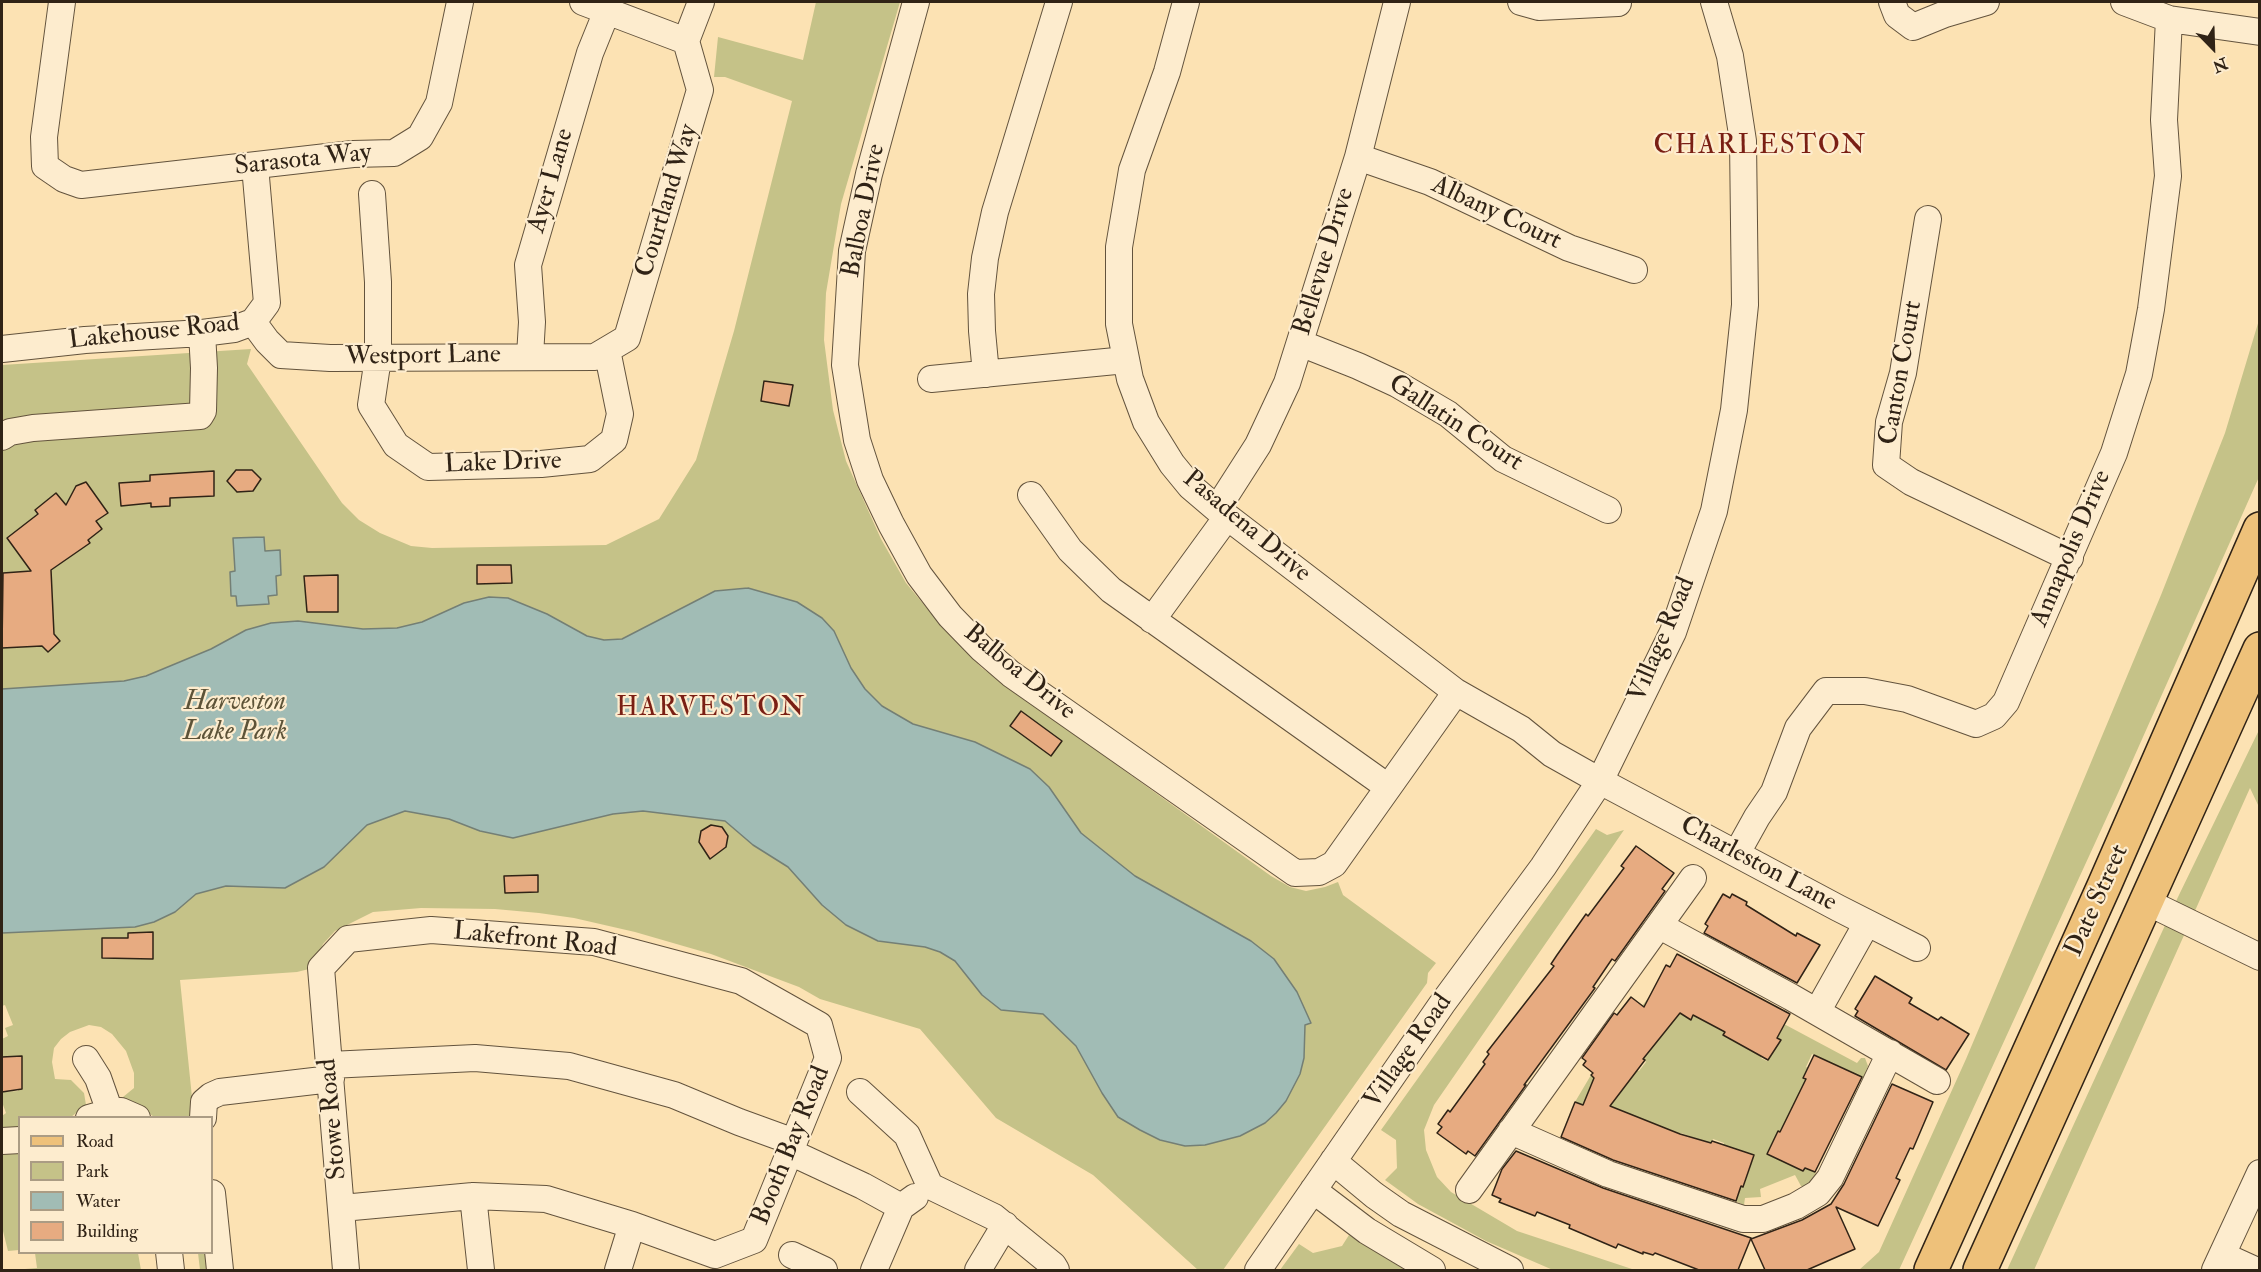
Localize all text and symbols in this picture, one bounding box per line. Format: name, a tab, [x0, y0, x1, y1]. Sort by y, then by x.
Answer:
north arrow	[2183, 18, 2243, 78]
text: N	[2210, 53, 2231, 77]
street label: Courtland Way	[630, 121, 706, 281]
street label: Ayer Lane	[522, 125, 582, 237]
district label: CHARLESTON	[1653, 131, 1867, 163]
street label: Sarasota Way	[233, 138, 373, 184]
street label: Balboa Drive	[837, 142, 893, 280]
street label: Albany Court	[1426, 170, 1566, 258]
street label: Bellevue Drive	[1288, 185, 1362, 339]
street label: Canton Court	[1874, 299, 1930, 447]
street label: Lakehouse Road	[67, 309, 241, 357]
street label: Westport Lane	[345, 340, 501, 374]
street label: Gallatin Court	[1382, 369, 1528, 479]
street label: Lake Drive	[444, 446, 562, 482]
street label: Pasadena Drive	[1176, 464, 1316, 590]
street label: Annapolis Drive	[2025, 466, 2119, 632]
street label: Village Road	[1623, 573, 1703, 707]
street label: Balboa Drive	[957, 618, 1081, 728]
park label: Harveston Lake Park	[183, 687, 287, 748]
district label: HARVESTON	[616, 693, 806, 725]
street label: Charleston Lane	[1674, 811, 1842, 919]
street label: Date Street	[2059, 840, 2137, 962]
street label: Lakefront Road	[452, 917, 618, 965]
street label: Village Road	[1358, 989, 1460, 1115]
street label: Stowe Road	[313, 1057, 355, 1181]
street label: Booth Bay Road	[746, 1062, 838, 1230]
legend	[18, 1116, 213, 1254]
text: Road	[76, 1130, 114, 1153]
text: Park	[76, 1160, 109, 1183]
text: Water	[76, 1190, 120, 1213]
text: Building	[76, 1220, 138, 1243]

